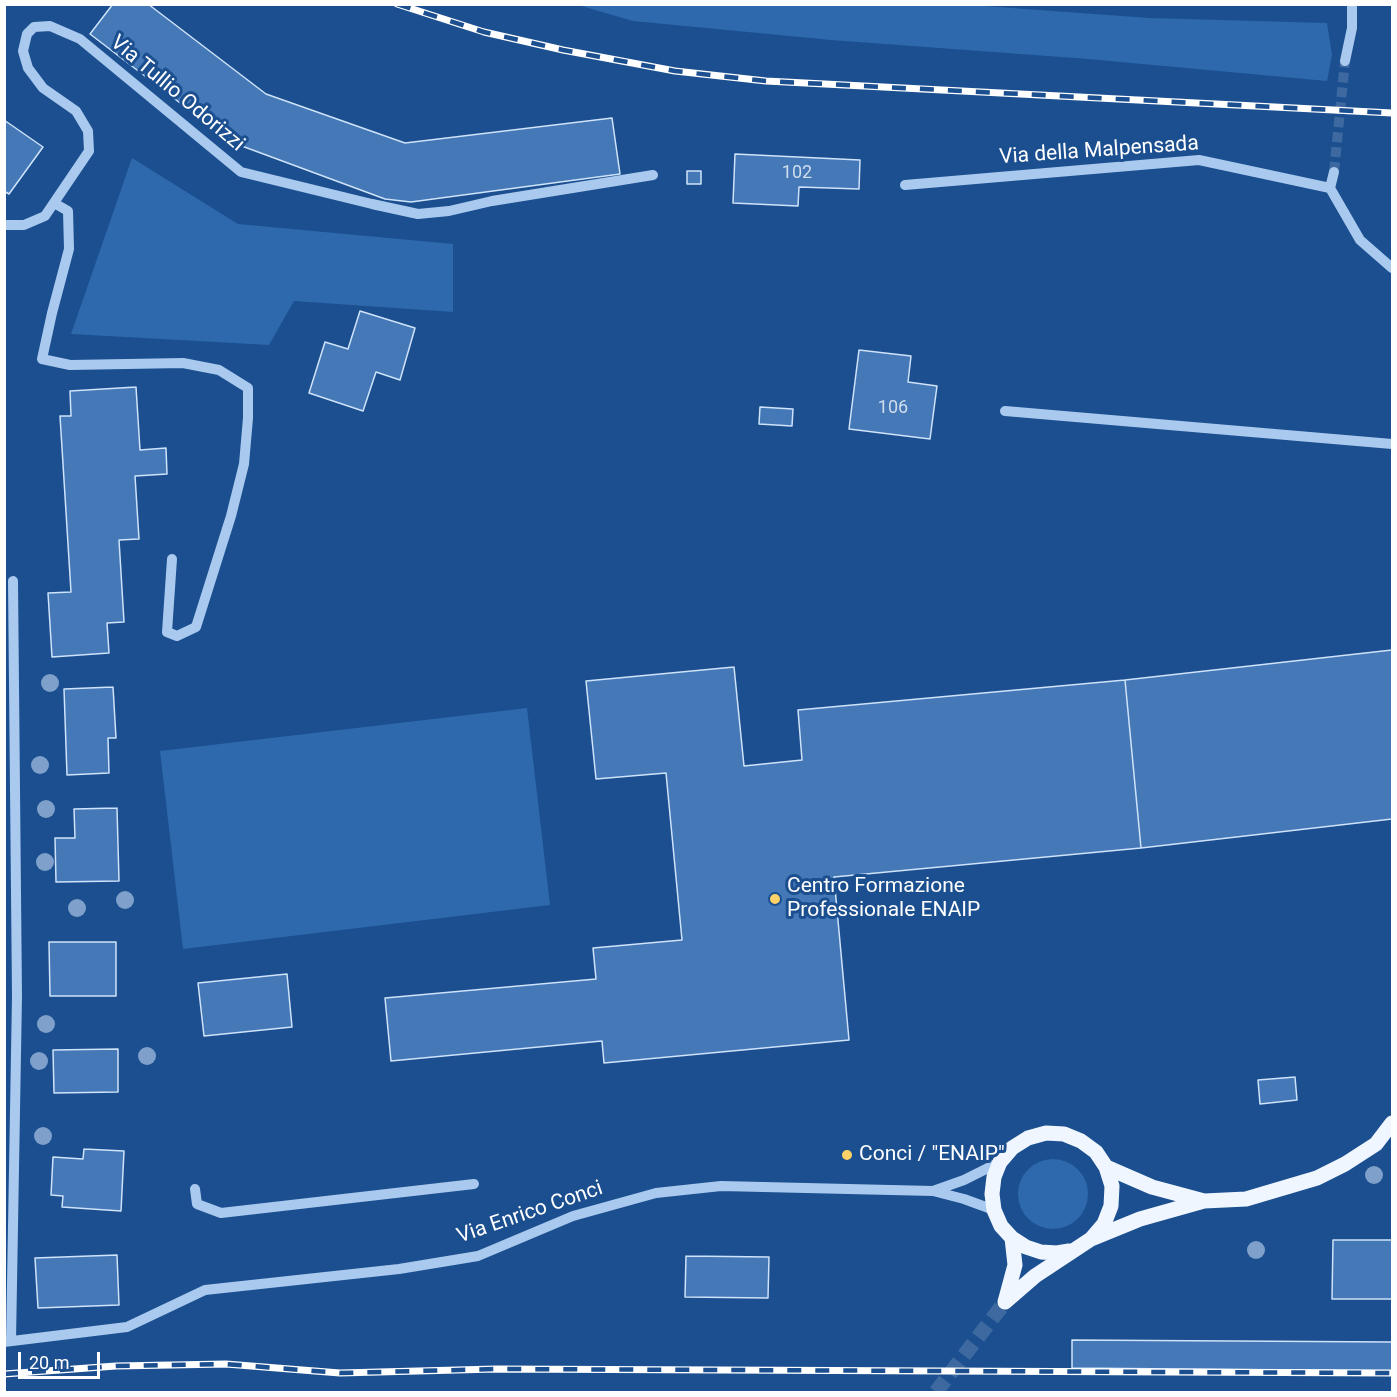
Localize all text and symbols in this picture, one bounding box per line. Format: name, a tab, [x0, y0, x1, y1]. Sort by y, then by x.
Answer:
street label: Via Tullio Odorizzi	[105, 31, 249, 157]
street label: Via della Malpensada	[998, 131, 1200, 171]
house number: 102	[782, 162, 812, 184]
house number: 106	[878, 397, 908, 419]
place label: Centro Formazione Professionale ENAIP	[787, 874, 980, 924]
marker: Centro Formazione Professionale ENAIP	[768, 892, 782, 906]
place label: Conci / "ENAIP"	[859, 1142, 1005, 1168]
marker: Conci / "ENAIP"	[840, 1148, 854, 1162]
street label: Via Enrico Conci	[454, 1176, 606, 1250]
scale bar	[21, 1340, 104, 1378]
text: 20 m	[29, 1352, 69, 1373]

